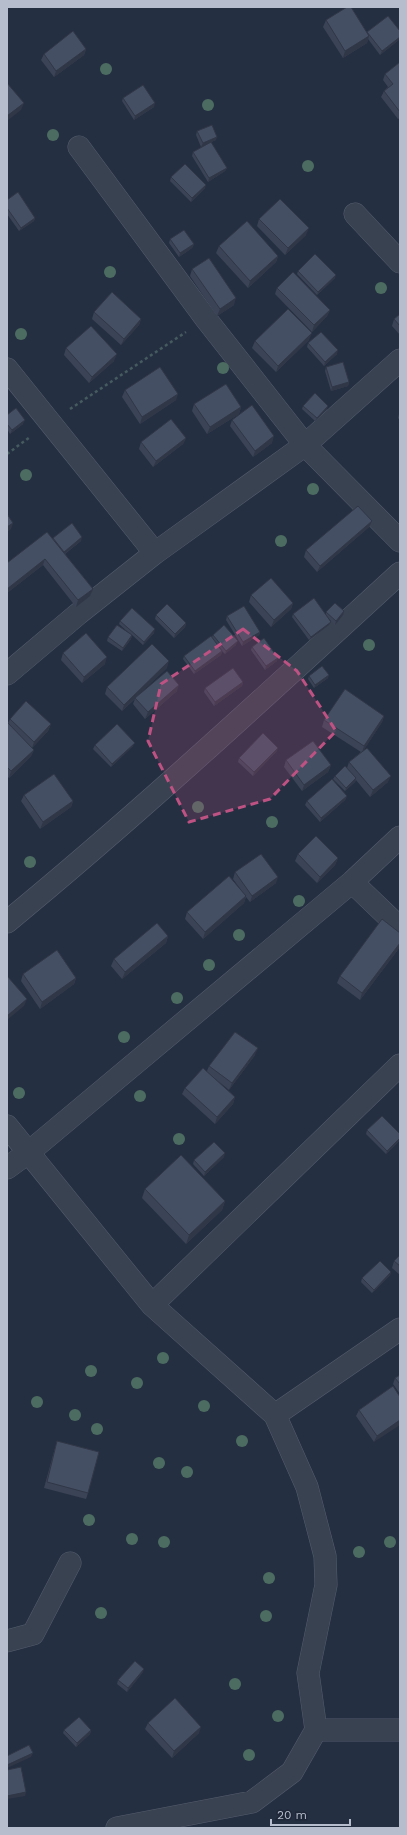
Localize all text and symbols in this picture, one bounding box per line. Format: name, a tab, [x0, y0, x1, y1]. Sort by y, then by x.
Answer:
scale bar	[271, 1801, 350, 1827]
text: 20 m	[277, 1808, 307, 1822]

